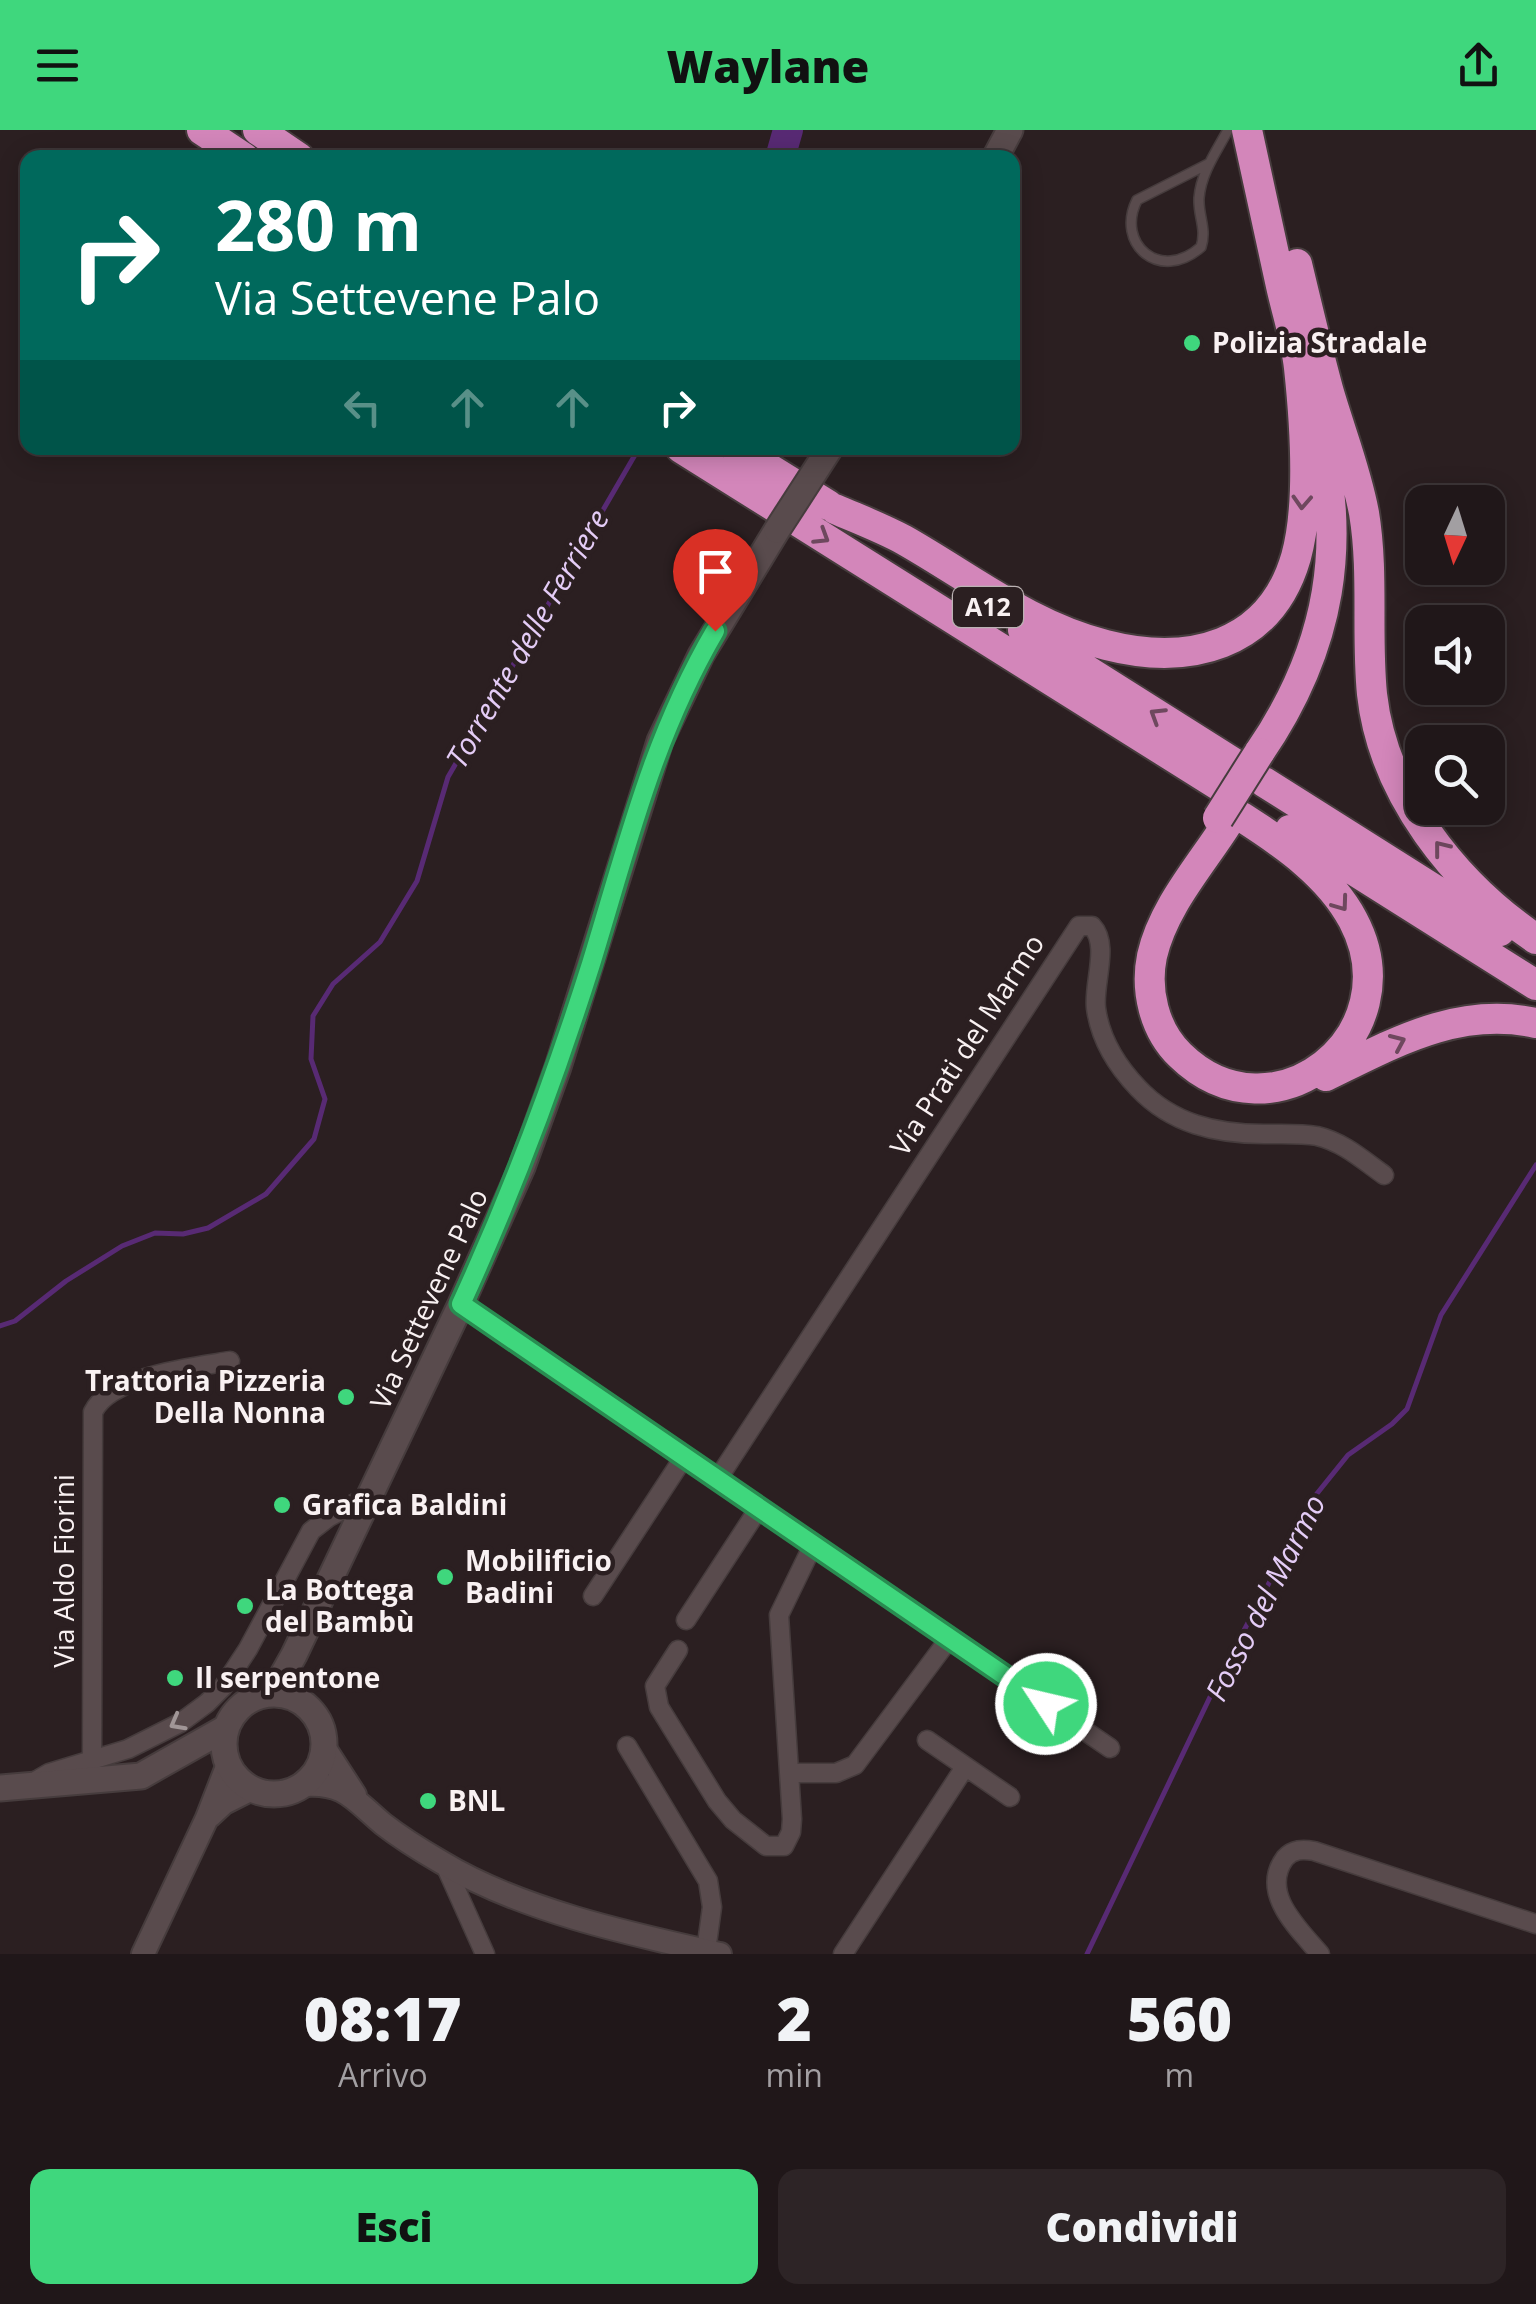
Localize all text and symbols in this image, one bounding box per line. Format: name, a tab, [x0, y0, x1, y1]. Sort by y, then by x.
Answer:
text: Waylane	[667, 35, 869, 96]
icon: menu	[30, 38, 85, 93]
icon: share	[1451, 38, 1506, 93]
text: 280 m	[215, 176, 422, 272]
icon: right	[50, 190, 180, 320]
text: Via Settevene Palo	[215, 267, 600, 328]
place label: Polizia Stradale	[1212, 323, 1427, 361]
marker: Polizia Stradale	[1181, 332, 1203, 354]
icon: left	[335, 380, 390, 435]
icon: ahead	[440, 380, 495, 435]
icon: ahead	[545, 380, 600, 435]
icon: right	[650, 380, 705, 435]
north arrow	[1405, 485, 1505, 585]
map controls	[1405, 485, 1505, 825]
one-way arrow	[1292, 494, 1313, 510]
water label: Torrente delle Ferriere	[436, 501, 618, 775]
one-way arrow	[811, 525, 829, 544]
pin	[673, 529, 758, 632]
icon: arrive	[688, 544, 743, 599]
road number: A12	[953, 587, 1023, 627]
button: sound	[1405, 605, 1505, 705]
one-way arrow	[1150, 709, 1168, 728]
button: search	[1405, 725, 1505, 825]
one-way arrow	[1435, 842, 1452, 860]
one-way arrow	[1329, 892, 1347, 911]
street label: Via Prati del Marmo	[880, 926, 1052, 1163]
one-way arrow	[1388, 1034, 1406, 1054]
street label: Via Settevene Palo	[360, 1182, 496, 1415]
place label: Trattoria Pizzeria Della Nonna	[85, 1361, 326, 1431]
marker: Trattoria Pizzeria Della Nonna	[335, 1386, 357, 1408]
street label: Via Aldo Fiorini	[44, 1474, 82, 1668]
place label: Grafica Baldini	[302, 1485, 507, 1523]
water label: Fosso del Marmo	[1195, 1487, 1334, 1707]
marker: Grafica Baldini	[271, 1494, 293, 1516]
place label: Mobilificio Badini	[465, 1541, 612, 1611]
marker: Mobilificio Badini	[434, 1566, 456, 1588]
place label: La Bottega del Bambù	[265, 1570, 415, 1640]
marker: La Bottega del Bambù	[234, 1595, 256, 1617]
position arrow	[994, 1652, 1098, 1756]
place label: Il serpentone	[195, 1658, 380, 1696]
marker: Il serpentone	[164, 1667, 186, 1689]
one-way arrow	[170, 1710, 188, 1730]
place label: BNL	[448, 1781, 505, 1819]
marker: BNL	[417, 1790, 439, 1812]
text: 08:17	[304, 1977, 462, 2059]
text: 2	[777, 1977, 812, 2059]
text: 560	[1127, 1977, 1232, 2059]
text: Arrivo	[338, 2053, 428, 2096]
text: min	[766, 2053, 823, 2096]
text: m	[1165, 2053, 1194, 2096]
button: Esci	[30, 2169, 758, 2284]
button: Condividi	[778, 2169, 1506, 2284]

